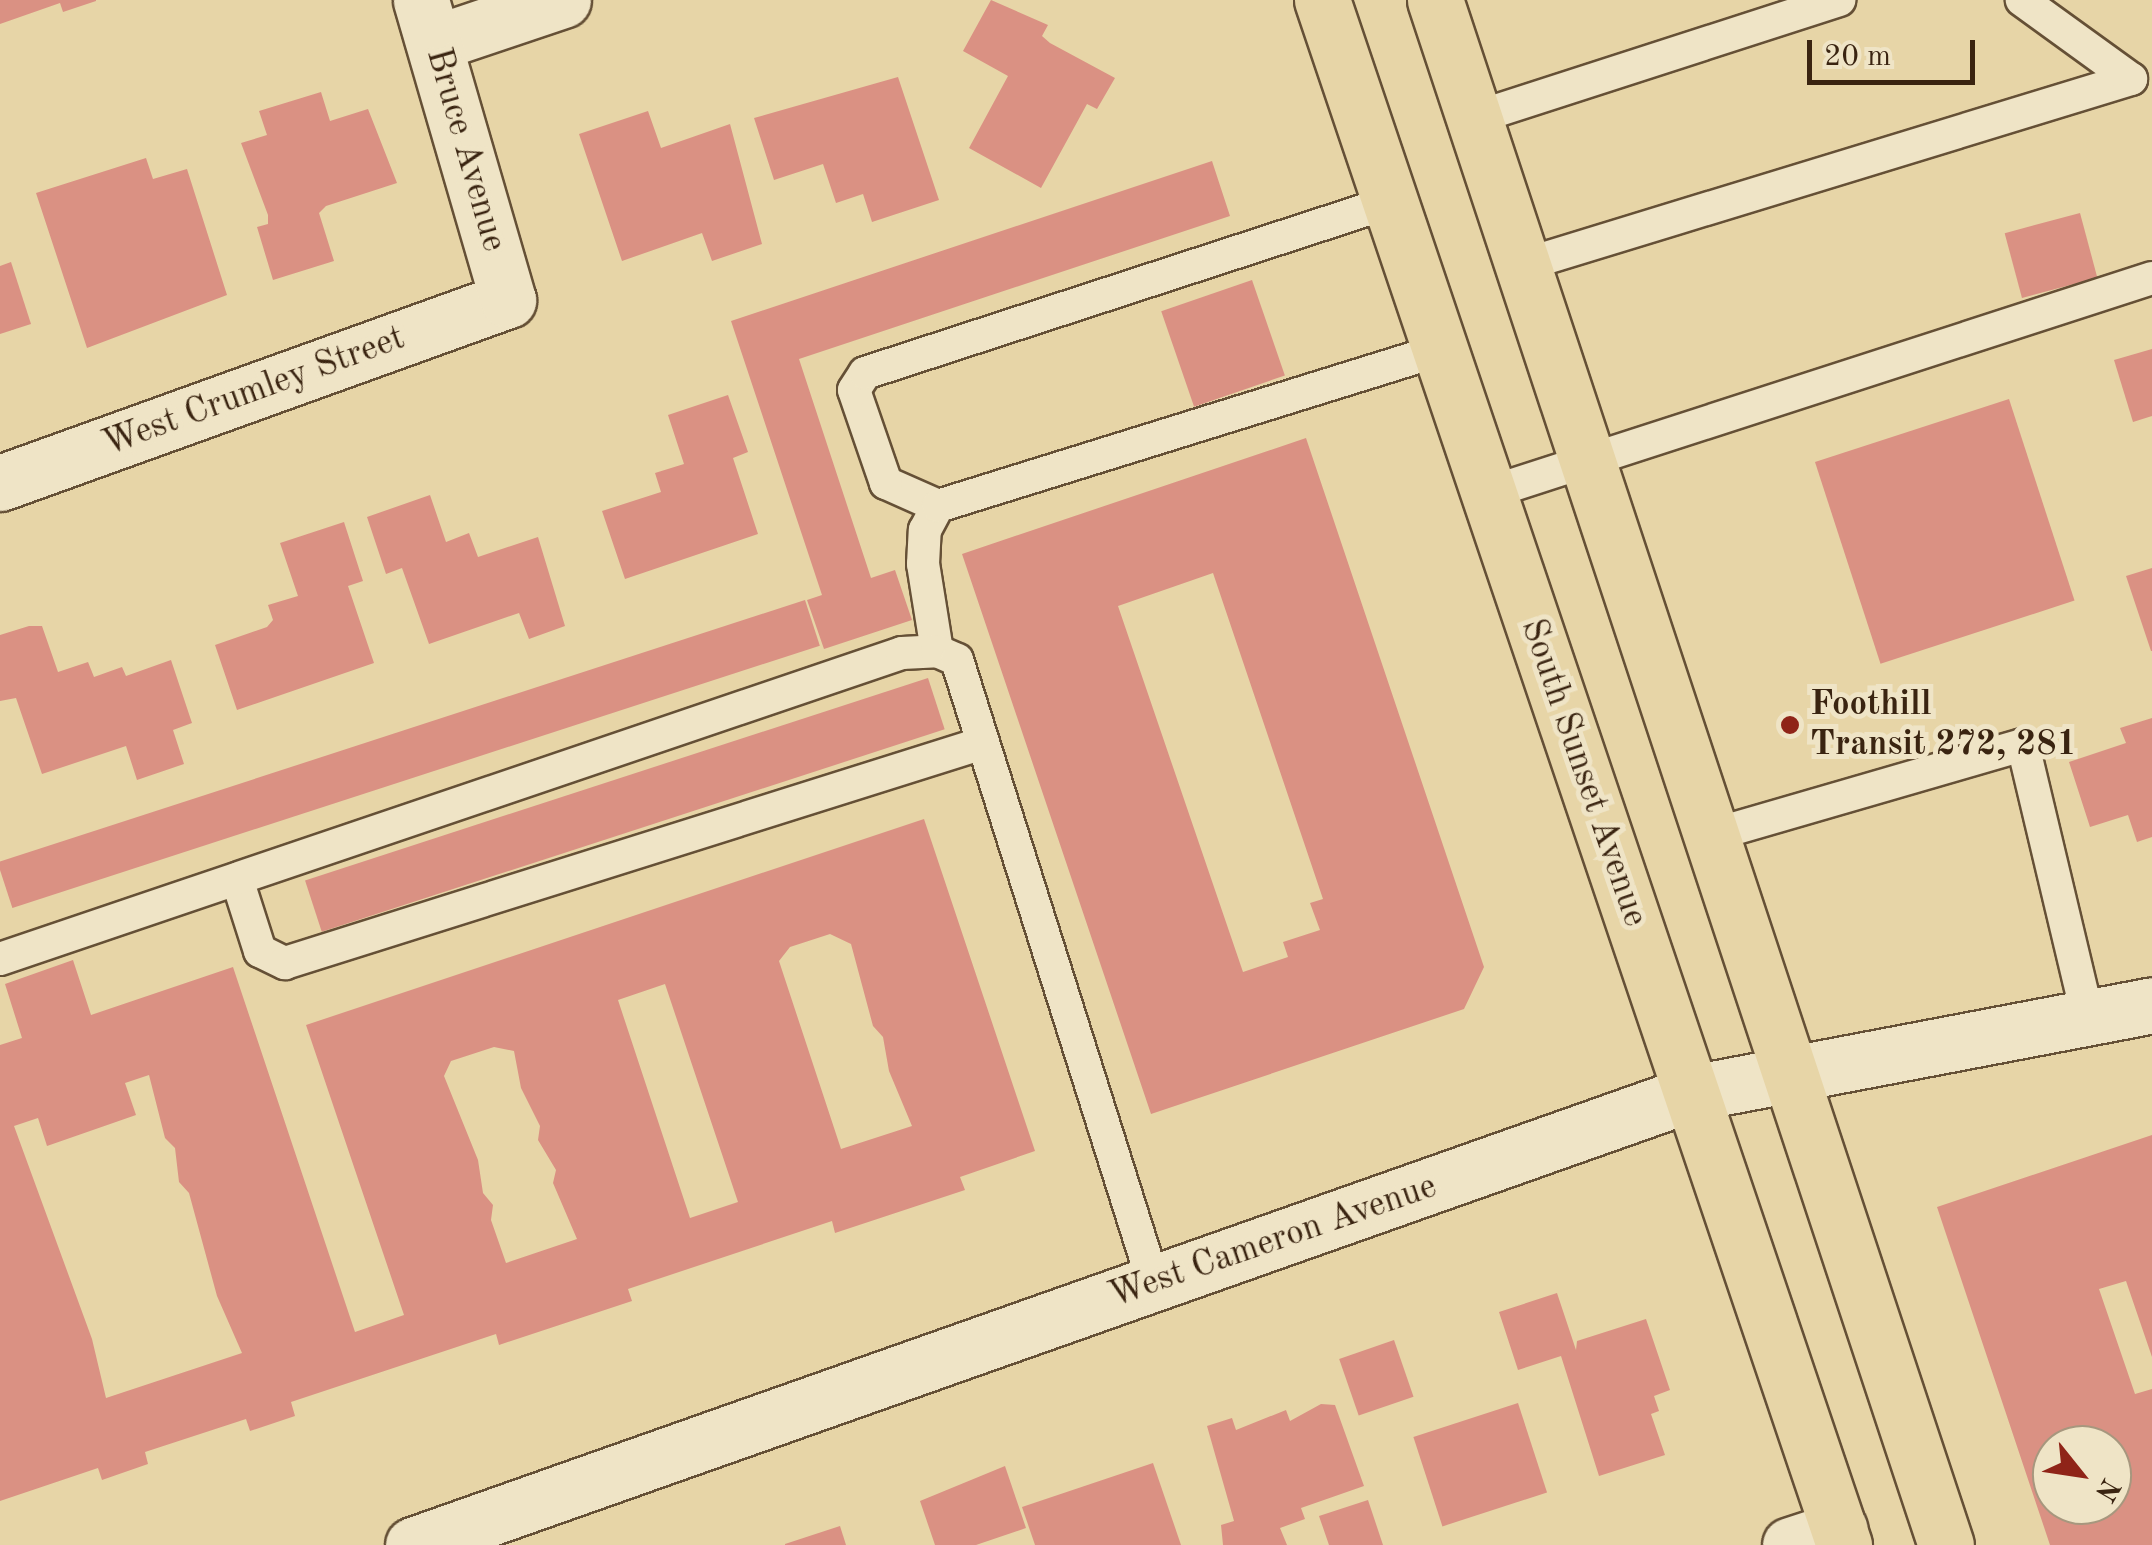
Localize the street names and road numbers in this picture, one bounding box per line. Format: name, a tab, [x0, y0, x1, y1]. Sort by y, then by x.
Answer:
street label: Bruce Avenue	[416, 44, 514, 256]
street label: West Crumley Street	[97, 318, 411, 466]
street label: South Sunset Avenue	[1511, 614, 1655, 932]
street label: West Cameron Avenue	[1104, 1166, 1442, 1318]

